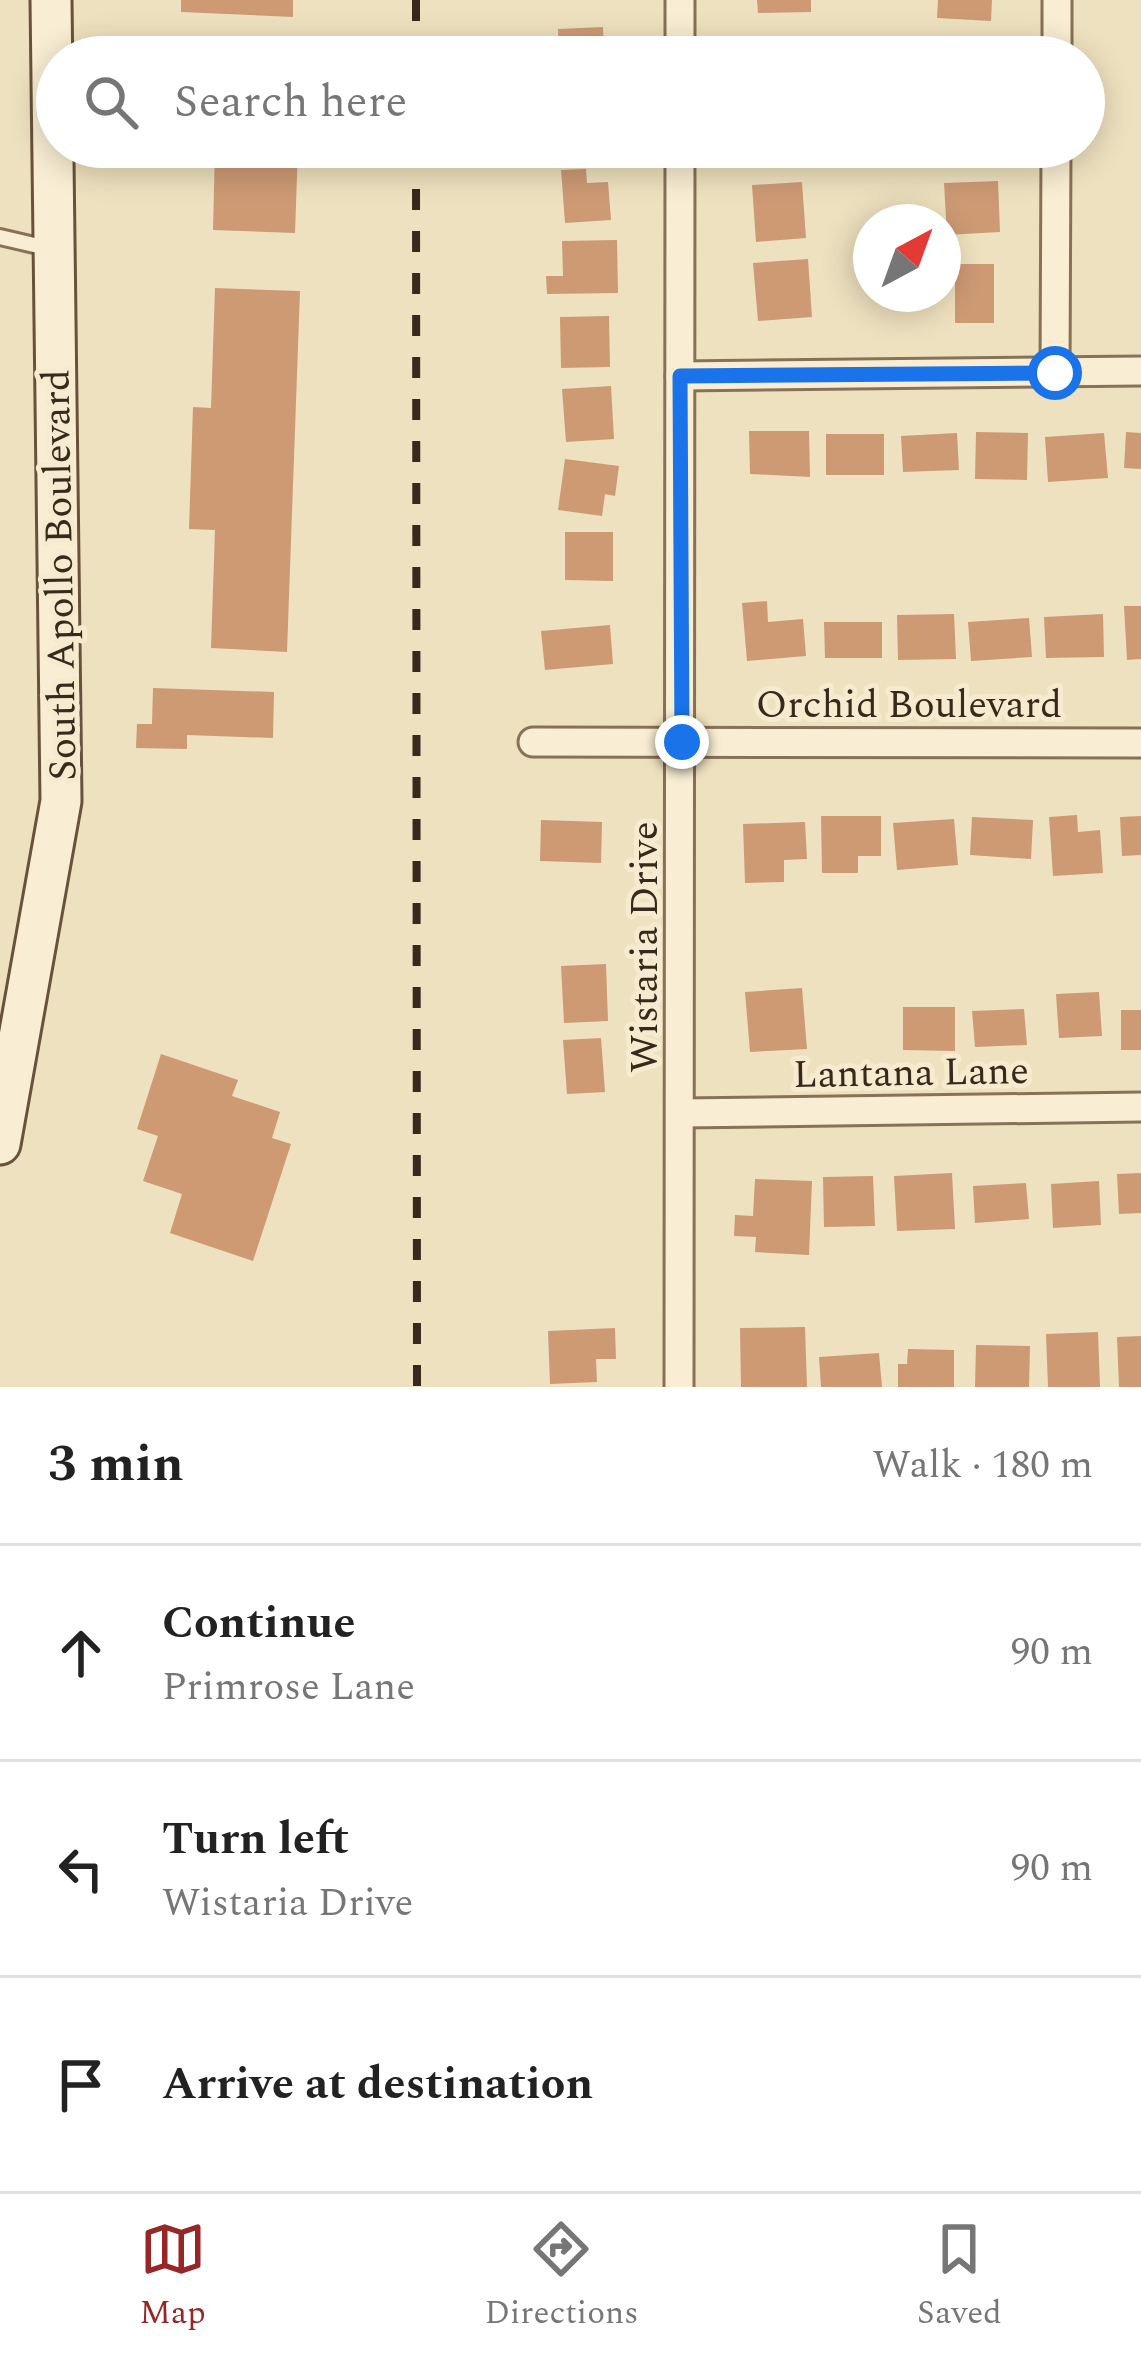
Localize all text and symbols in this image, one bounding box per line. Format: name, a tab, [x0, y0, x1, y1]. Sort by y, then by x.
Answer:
search box	[36, 36, 1105, 168]
text: Search here	[174, 68, 407, 137]
icon: search	[78, 69, 144, 135]
north arrow	[853, 204, 961, 312]
route start	[1028, 346, 1082, 400]
street label: South Apollo Boulevard	[27, 369, 94, 781]
street label: Orchid Boulevard	[756, 676, 1062, 735]
route end	[655, 715, 709, 769]
street label: Wistaria Drive	[616, 821, 675, 1073]
street label: Lantana Lane	[793, 1042, 1030, 1105]
text: 3 min	[48, 1426, 184, 1504]
text: Walk · 180 m	[872, 1436, 1093, 1495]
text: Continue	[162, 1589, 355, 1658]
icon: ahead	[48, 1620, 114, 1686]
text: 90 m	[1011, 1623, 1093, 1682]
text: Primrose Lane	[162, 1658, 415, 1717]
text: Turn left	[162, 1805, 349, 1874]
icon: left	[48, 1836, 114, 1902]
text: 90 m	[1011, 1839, 1093, 1898]
text: Wistaria Drive	[162, 1874, 413, 1933]
text: Arrive at destination	[162, 2050, 593, 2119]
icon: arrive	[48, 2052, 114, 2118]
tab: Map	[139, 2216, 206, 2338]
tab: Directions	[484, 2216, 638, 2338]
tab: Saved	[917, 2216, 1002, 2338]

